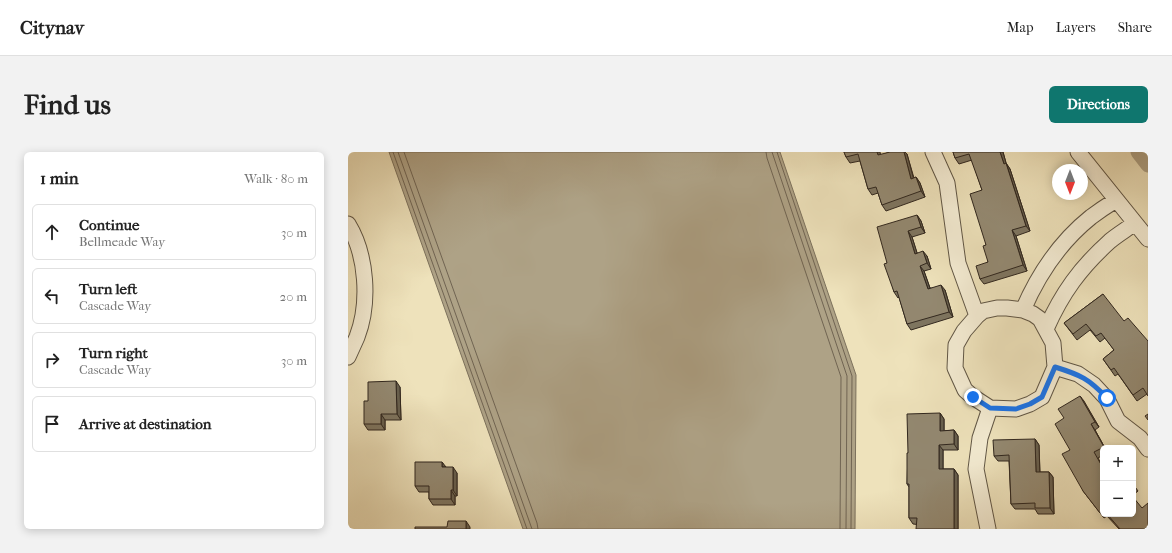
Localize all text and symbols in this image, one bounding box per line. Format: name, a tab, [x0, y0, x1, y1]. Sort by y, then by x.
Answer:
text: Citynav	[20, 17, 84, 39]
text: Map	[1007, 19, 1034, 36]
text: Layers	[1056, 19, 1096, 36]
text: Share	[1118, 19, 1152, 36]
button: Directions	[1049, 86, 1148, 123]
text: Find us	[24, 88, 111, 121]
north arrow	[1052, 164, 1088, 200]
text: 1 min	[40, 168, 79, 188]
text: Walk · 80 m	[244, 171, 308, 186]
text: Continue	[79, 216, 139, 234]
icon: ahead	[41, 221, 63, 243]
text: 30 m	[281, 225, 307, 240]
text: Bellmeade Way	[79, 234, 165, 249]
text: Turn left	[79, 280, 137, 298]
icon: left	[41, 285, 63, 307]
text: 20 m	[280, 289, 307, 304]
text: Cascade Way	[79, 298, 151, 313]
text: Turn right	[79, 344, 148, 362]
icon: right	[41, 349, 63, 371]
text: 30 m	[281, 353, 307, 368]
text: Cascade Way	[79, 362, 151, 377]
route end	[964, 388, 982, 406]
route start	[1098, 389, 1116, 407]
icon: arrive	[41, 413, 63, 435]
text: Arrive at destination	[79, 415, 211, 433]
map controls	[1100, 445, 1136, 517]
button: +	[1100, 445, 1136, 481]
button: −	[1100, 481, 1136, 517]

